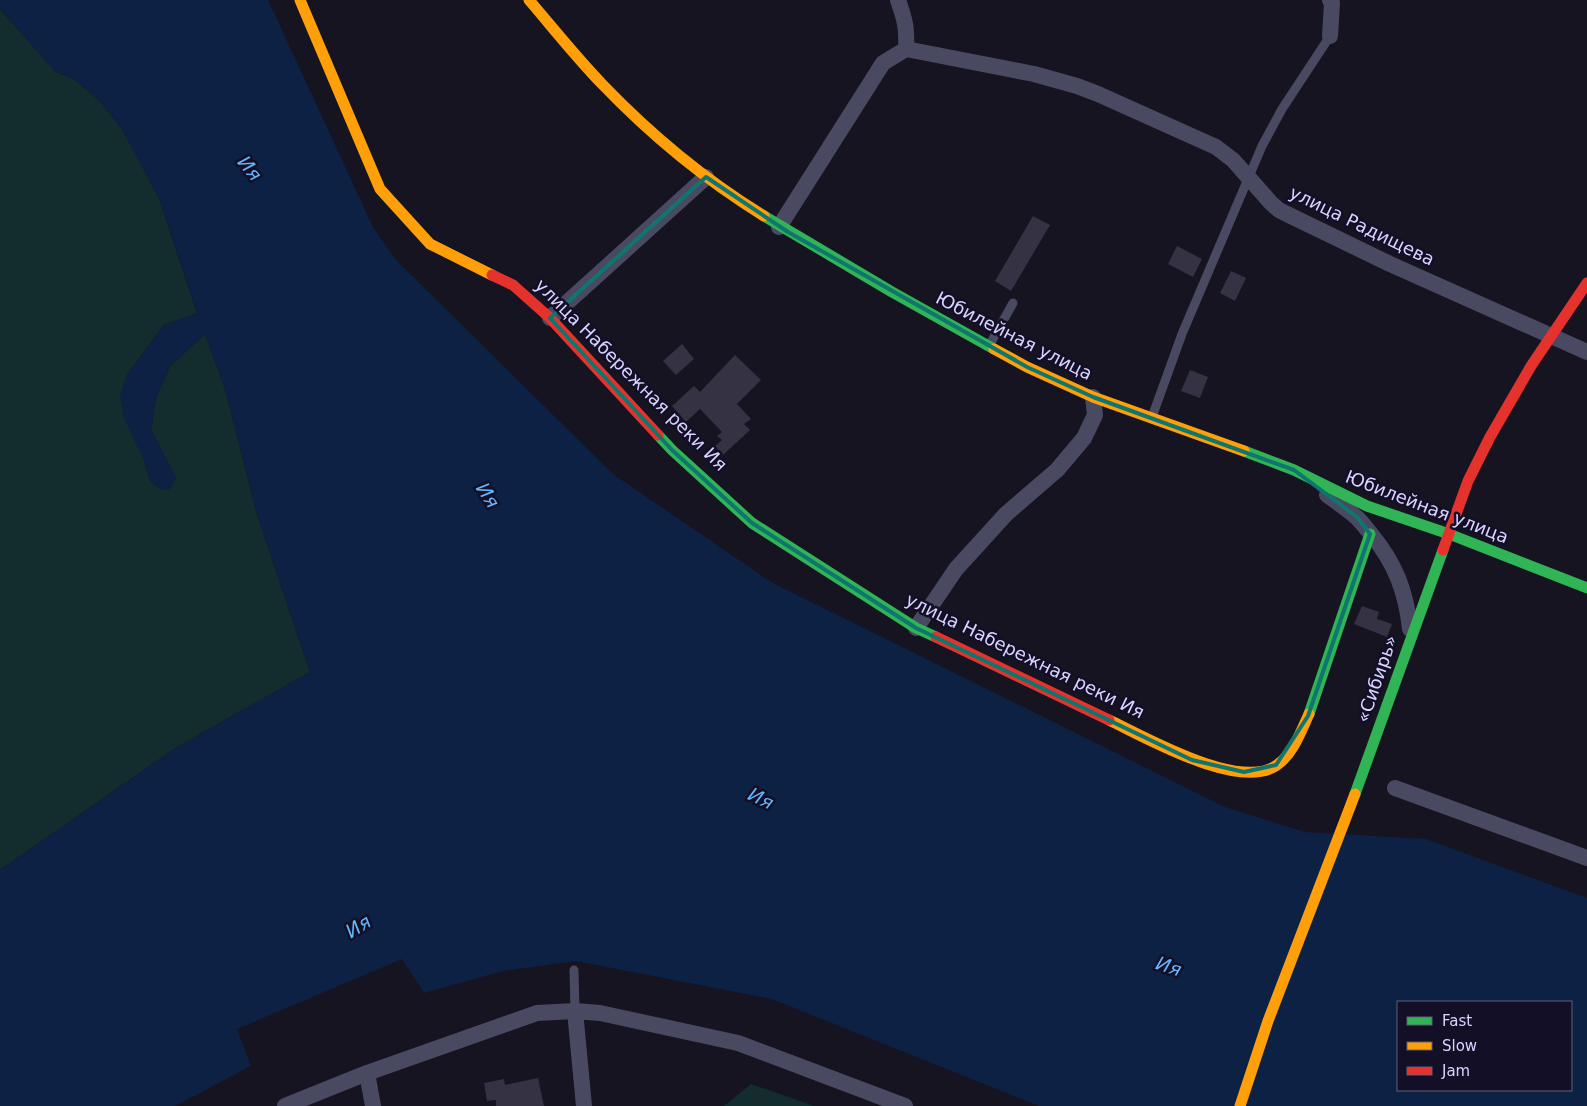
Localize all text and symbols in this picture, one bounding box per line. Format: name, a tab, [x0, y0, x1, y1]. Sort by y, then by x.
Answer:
water label: Ия	[233, 151, 267, 185]
street label: улица Радищева	[1286, 181, 1438, 270]
street label: улица Набережная реки Ия	[531, 274, 732, 475]
street label: Юбилейная улица	[932, 287, 1096, 384]
street label: Юбилейная улица	[1343, 466, 1512, 547]
water label: Ия	[472, 478, 504, 512]
street label: улица Набережная реки Ия	[903, 589, 1148, 723]
street label: «Сибирь»	[1352, 632, 1401, 725]
water label: Ия	[745, 782, 777, 814]
water label: Ия	[341, 910, 375, 942]
water label: Ия	[1153, 951, 1185, 981]
legend	[1397, 1001, 1572, 1091]
text: Fast	[1442, 1012, 1472, 1030]
text: Slow	[1442, 1037, 1477, 1055]
text: Jam	[1441, 1062, 1470, 1080]

